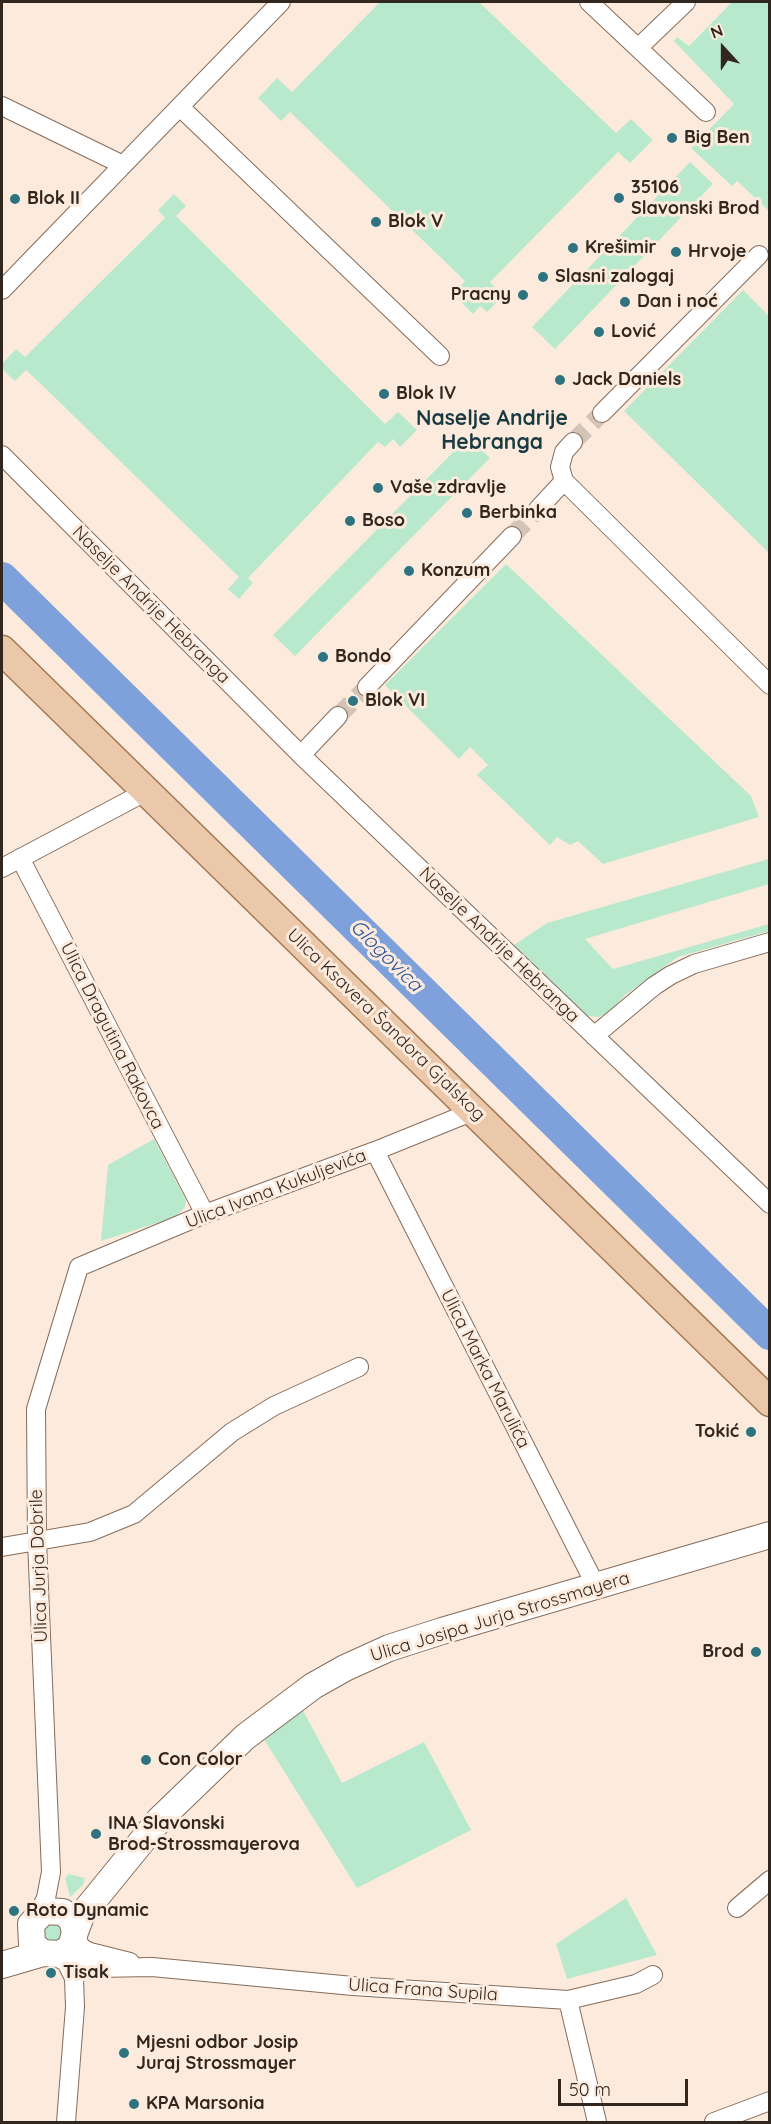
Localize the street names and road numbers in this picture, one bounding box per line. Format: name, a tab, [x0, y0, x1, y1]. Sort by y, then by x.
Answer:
street label: Naselje Andrije Hebranga	[68, 522, 234, 688]
street label: Naselje Andrije Hebranga	[414, 863, 584, 1027]
street label: Ulica Ksavera Šandora Gjalskog	[282, 924, 490, 1126]
street label: Ulica Dragutina Rakovca	[55, 939, 169, 1133]
street label: Ulica Ivana Kukuljevića	[183, 1145, 369, 1233]
street label: Ulica Marka Marulića	[436, 1286, 534, 1452]
street label: Ulica Jurja Dobrile	[26, 1489, 52, 1643]
street label: Ulica Josipa Jurja Strossmayera	[368, 1567, 632, 1667]
street label: Ulica Frana Supila	[347, 1974, 499, 2006]

